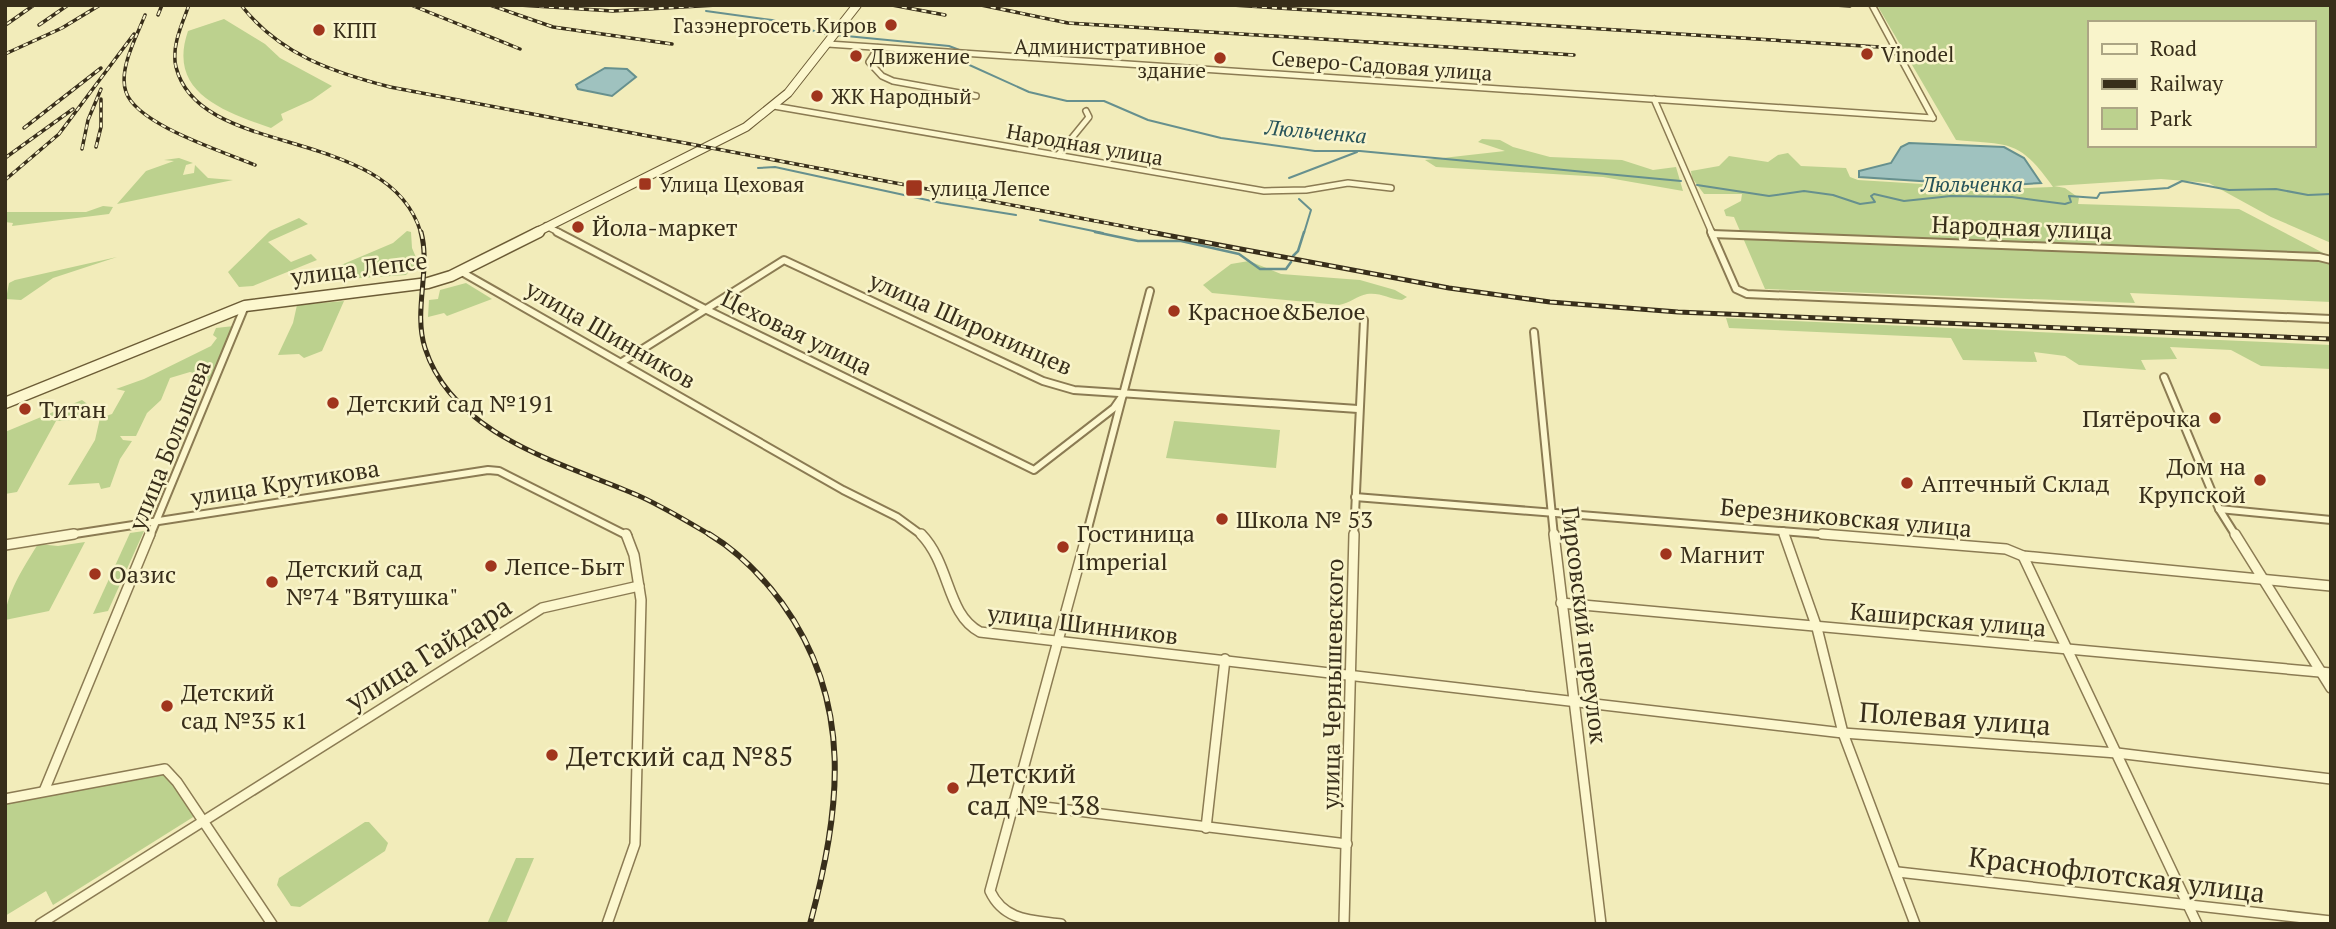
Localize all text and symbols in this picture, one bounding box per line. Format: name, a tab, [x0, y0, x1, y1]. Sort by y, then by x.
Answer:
place label: Газэнергосеть Киров	[673, 11, 877, 39]
place label: КПП	[333, 16, 377, 44]
marker: Газэнергосеть Киров	[883, 17, 899, 33]
legend	[2088, 21, 2315, 147]
marker: КПП	[311, 22, 327, 38]
place label: Административное здание	[1014, 32, 1206, 84]
text: Road	[2150, 34, 2197, 62]
place label: Vinodel	[1881, 40, 1954, 68]
place label: Движение	[870, 42, 970, 70]
street label: Северо-Садовая улица	[1271, 43, 1494, 87]
marker: Vinodel	[1859, 46, 1875, 62]
marker: Движение	[848, 48, 864, 64]
marker: Административное здание	[1212, 50, 1228, 66]
text: Railway	[2150, 69, 2224, 97]
place label: ЖК Народный	[831, 82, 972, 110]
marker: ЖК Народный	[809, 88, 825, 104]
text: Park	[2150, 104, 2192, 132]
water label: Люльченка	[1263, 113, 1368, 149]
street label: Народная улица	[1005, 116, 1166, 172]
place label: Улица Цеховая	[659, 170, 804, 198]
water label: Люльченка	[1920, 170, 2023, 198]
place label: улица Лепсе	[929, 174, 1050, 202]
marker: Улица Цеховая	[637, 176, 653, 192]
marker: улица Лепсе	[904, 178, 924, 198]
street label: Народная улица	[1931, 208, 2113, 246]
place label: Йола-маркет	[592, 211, 738, 243]
marker: Йола-маркет	[570, 219, 586, 235]
street label: улица Лепсе	[288, 244, 429, 292]
street label: улица Широнинцев	[863, 263, 1078, 382]
street label: улица Шинников	[519, 272, 702, 396]
street label: Цеховая улица	[716, 282, 878, 382]
place label: Красное&Белое	[1188, 295, 1366, 327]
marker: Красное&Белое	[1166, 303, 1182, 319]
street label: улица Большева	[120, 355, 218, 536]
place label: Детский сад №191	[347, 387, 555, 419]
place label: Титан	[39, 393, 107, 425]
marker: Детский сад №191	[325, 395, 341, 411]
marker: Титан	[17, 401, 33, 417]
place label: Пятёрочка	[2082, 402, 2201, 434]
marker: Пятёрочка	[2207, 410, 2223, 426]
place label: Дом на Крупской	[2139, 450, 2246, 510]
street label: улица Крутикова	[188, 451, 381, 513]
place label: Аптечный Склад	[1921, 467, 2110, 499]
marker: Дом на Крупской	[2252, 472, 2268, 488]
marker: Аптечный Склад	[1899, 475, 1915, 491]
street label: Березниковская улица	[1719, 490, 1973, 544]
place label: Школа № 53	[1236, 503, 1373, 535]
street label: Гирсовский переулок	[1555, 505, 1615, 745]
marker: Школа № 53	[1214, 511, 1230, 527]
place label: Гостиница Imperial	[1077, 517, 1195, 577]
place label: Магнит	[1680, 538, 1765, 570]
marker: Гостиница Imperial	[1055, 539, 1071, 555]
marker: Магнит	[1658, 546, 1674, 562]
place label: Лепсе-Быт	[504, 550, 625, 582]
place label: Детский сад №74 "Вятушка"	[286, 552, 458, 612]
place label: Оазис	[109, 558, 176, 590]
marker: Лепсе-Быт	[483, 558, 499, 574]
street label: улица Чернышевского	[1314, 558, 1350, 811]
marker: Оазис	[87, 566, 103, 582]
marker: Детский сад №74 "Вятушка"	[264, 574, 280, 590]
street label: улица Гайдара	[337, 587, 518, 719]
street label: Каширская улица	[1849, 594, 2047, 644]
street label: улица Шинников	[985, 596, 1180, 652]
place label: Детский сад №35 к1	[181, 676, 308, 736]
street label: Полевая улица	[1858, 693, 2052, 743]
marker: Детский сад №35 к1	[159, 698, 175, 714]
place label: Детский сад №85	[566, 737, 793, 774]
marker: Детский сад №85	[544, 747, 560, 763]
place label: Детский сад № 138	[967, 754, 1100, 823]
marker: Детский сад № 138	[945, 780, 961, 796]
street label: Краснофлотская улица	[1967, 837, 2267, 911]

